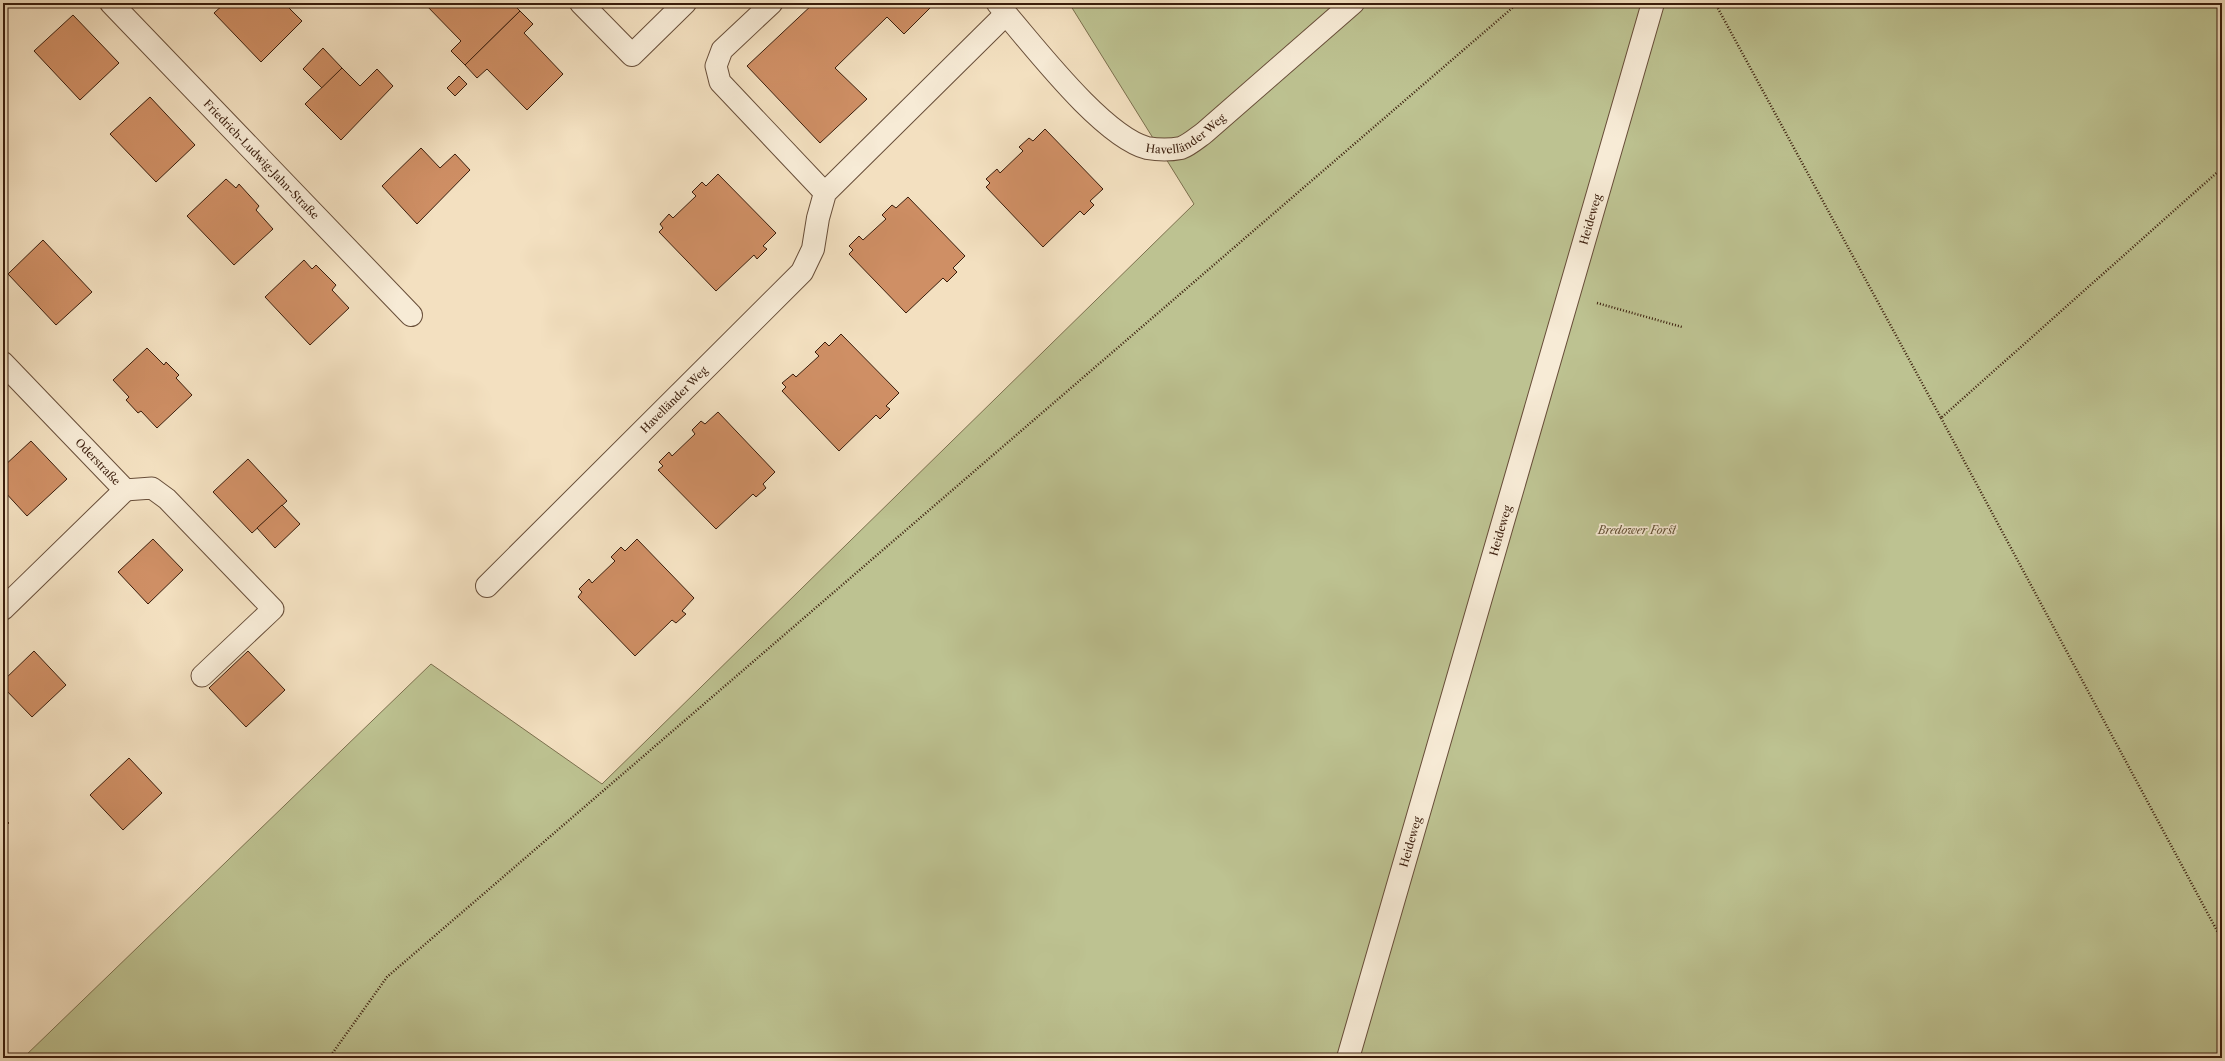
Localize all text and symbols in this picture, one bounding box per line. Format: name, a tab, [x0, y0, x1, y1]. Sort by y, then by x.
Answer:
street label: Friedrich-Ludwig-Jahn-Straße	[201, 97, 322, 222]
street label: Havelländer Weg	[1145, 110, 1228, 157]
street label: Heideweg	[1576, 192, 1604, 246]
street label: Havelländer Weg	[638, 363, 711, 436]
street label: Oderstraße	[72, 435, 124, 488]
street label: Heideweg	[1486, 503, 1514, 558]
park label: Bredower Forst	[1597, 523, 1677, 537]
street label: Heideweg	[1397, 815, 1425, 869]

